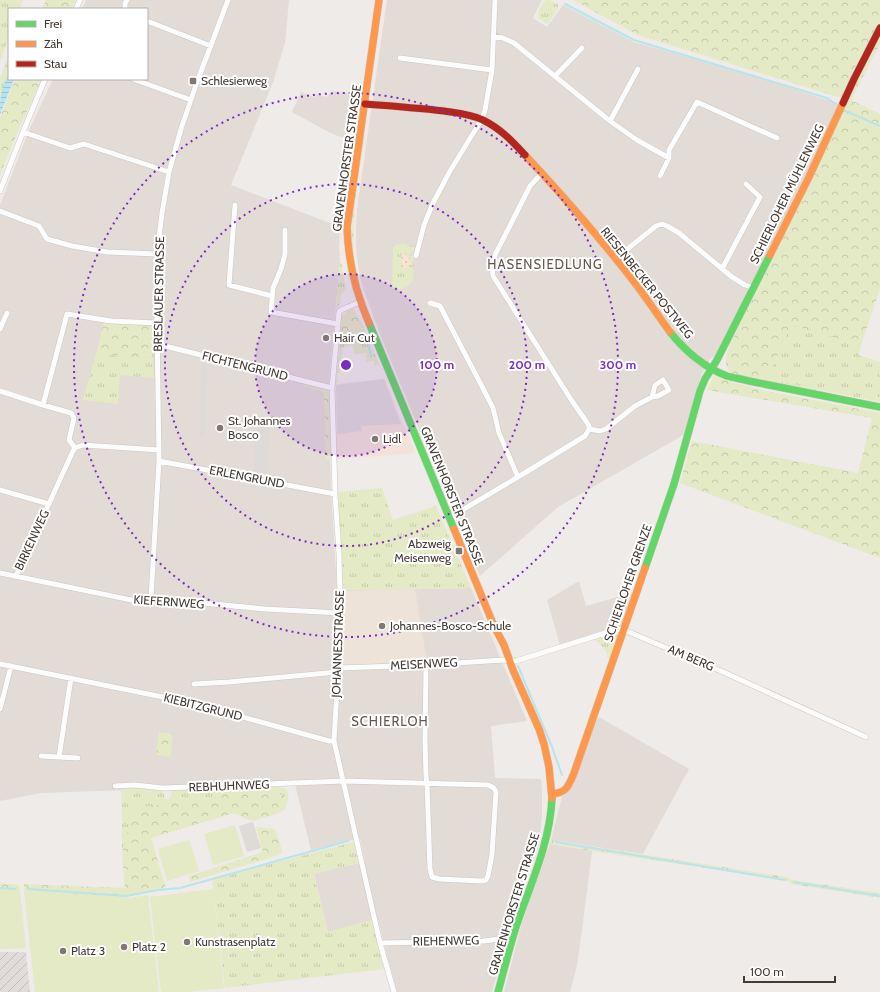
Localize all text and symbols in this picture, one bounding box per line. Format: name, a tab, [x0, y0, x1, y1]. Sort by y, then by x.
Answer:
legend	[8, 8, 148, 80]
text: Frei	[44, 16, 62, 31]
text: Zäh	[44, 36, 63, 51]
text: Stau	[44, 56, 67, 71]
place label: Schlesierweg	[201, 73, 268, 88]
marker: Schlesierweg	[188, 76, 198, 86]
street label: GRAVENHORSTER STRASSE	[329, 83, 364, 232]
street label: SCHIERLOHER MÜHLENWEG	[746, 121, 827, 266]
street label: RIESENBECKER POSTWEG	[598, 224, 697, 341]
street label: BRESLAUER STRASSE	[150, 236, 167, 352]
district label: HASENSIEDLUNG	[487, 256, 603, 272]
place label: Hair Cut	[334, 330, 375, 345]
marker: Hair Cut	[321, 333, 331, 343]
street label: FICHTENGRUND	[201, 348, 290, 383]
text: 100 m	[420, 357, 454, 372]
text: 200 m	[509, 357, 545, 372]
text: 300 m	[600, 357, 636, 372]
centre of rings	[339, 358, 353, 372]
place label: St. Johannes Bosco	[228, 413, 290, 442]
marker: St. Johannes Bosco	[215, 423, 225, 433]
street label: GRAVENHORSTER STRASSE	[418, 424, 487, 568]
place label: Lidl	[383, 431, 401, 446]
marker: Lidl	[370, 434, 380, 444]
street label: ERLENGRUND	[208, 462, 286, 491]
street label: BIRKENWEG	[11, 507, 52, 573]
street label: SCHIERLOHER GRENZE	[600, 522, 655, 644]
place label: Abzweig Meisenweg	[394, 536, 452, 565]
marker: Abzweig Meisenweg	[454, 546, 464, 556]
street label: JOHANNESSTRASSE	[328, 590, 347, 699]
street label: KIEFERNWEG	[133, 592, 205, 611]
place label: Johannes-Bosco-Schule	[389, 618, 511, 633]
marker: Johannes-Bosco-Schule	[377, 621, 387, 631]
street label: AM BERG	[666, 641, 717, 674]
street label: MEISENWEG	[390, 654, 458, 673]
street label: KIEBITZGRUND	[162, 689, 244, 724]
district label: SCHIERLOH	[351, 713, 429, 729]
street label: REBHUHNWEG	[188, 777, 270, 794]
street label: GRAVENHORSTER STRASSE	[485, 830, 542, 977]
street label: RIEHENWEG	[413, 932, 479, 949]
place label: Kunstrasenplatz	[195, 934, 276, 949]
marker: Kunstrasenplatz	[182, 937, 192, 947]
place label: Platz 2	[132, 939, 166, 954]
marker: Platz 2	[119, 942, 129, 952]
place label: Platz 3	[71, 943, 105, 958]
marker: Platz 3	[58, 946, 68, 956]
scale bar	[744, 958, 835, 984]
text: 100 m	[750, 964, 784, 979]

